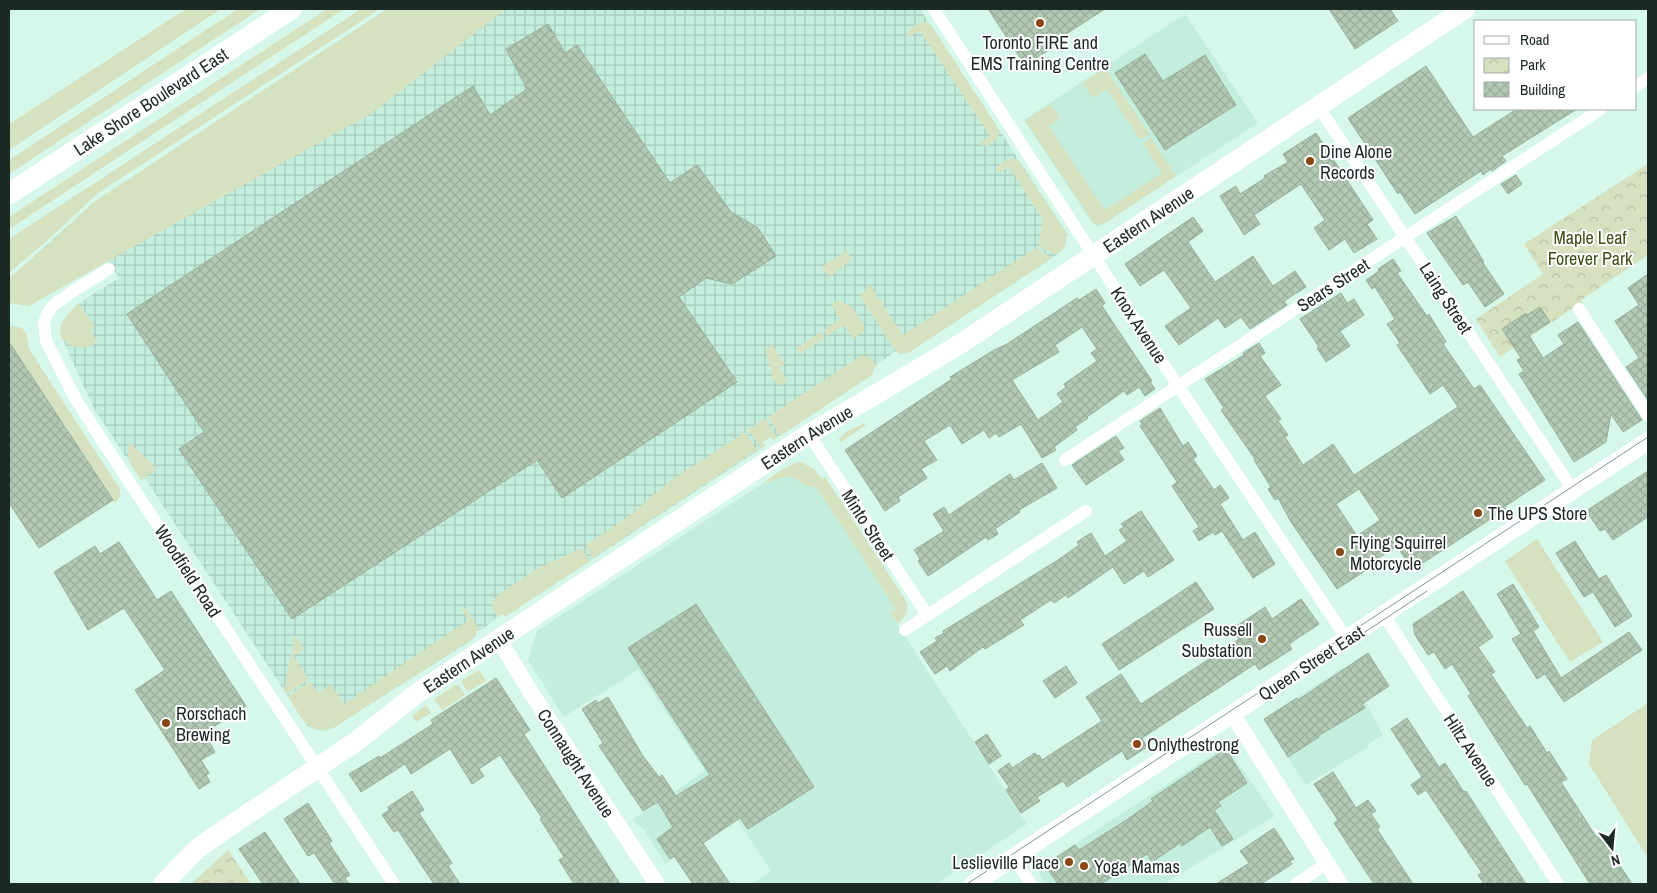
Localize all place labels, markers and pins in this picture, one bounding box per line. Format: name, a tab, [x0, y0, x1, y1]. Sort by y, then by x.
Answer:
marker: Toronto FIRE and EMS Training Centre	[1034, 17, 1046, 29]
place label: Toronto FIRE and EMS Training Centre	[971, 30, 1109, 76]
place label: Dine Alone Records	[1320, 139, 1392, 185]
marker: Dine Alone Records	[1304, 155, 1316, 167]
place label: The UPS Store	[1488, 501, 1587, 526]
marker: The UPS Store	[1472, 507, 1484, 519]
place label: Flying Squirrel Motorcycle	[1350, 530, 1446, 576]
marker: Flying Squirrel Motorcycle	[1334, 546, 1346, 558]
place label: Russell Substation	[1181, 617, 1252, 663]
marker: Russell Substation	[1256, 633, 1268, 645]
place label: Rorschach Brewing	[176, 701, 247, 747]
marker: Rorschach Brewing	[160, 717, 172, 729]
place label: Onlythestrong	[1147, 732, 1240, 757]
marker: Onlythestrong	[1131, 738, 1143, 750]
place label: Leslieville Place	[952, 850, 1059, 875]
place label: Yoga Mamas	[1094, 854, 1180, 879]
marker: Leslieville Place	[1063, 856, 1075, 868]
marker: Yoga Mamas	[1078, 860, 1090, 872]

